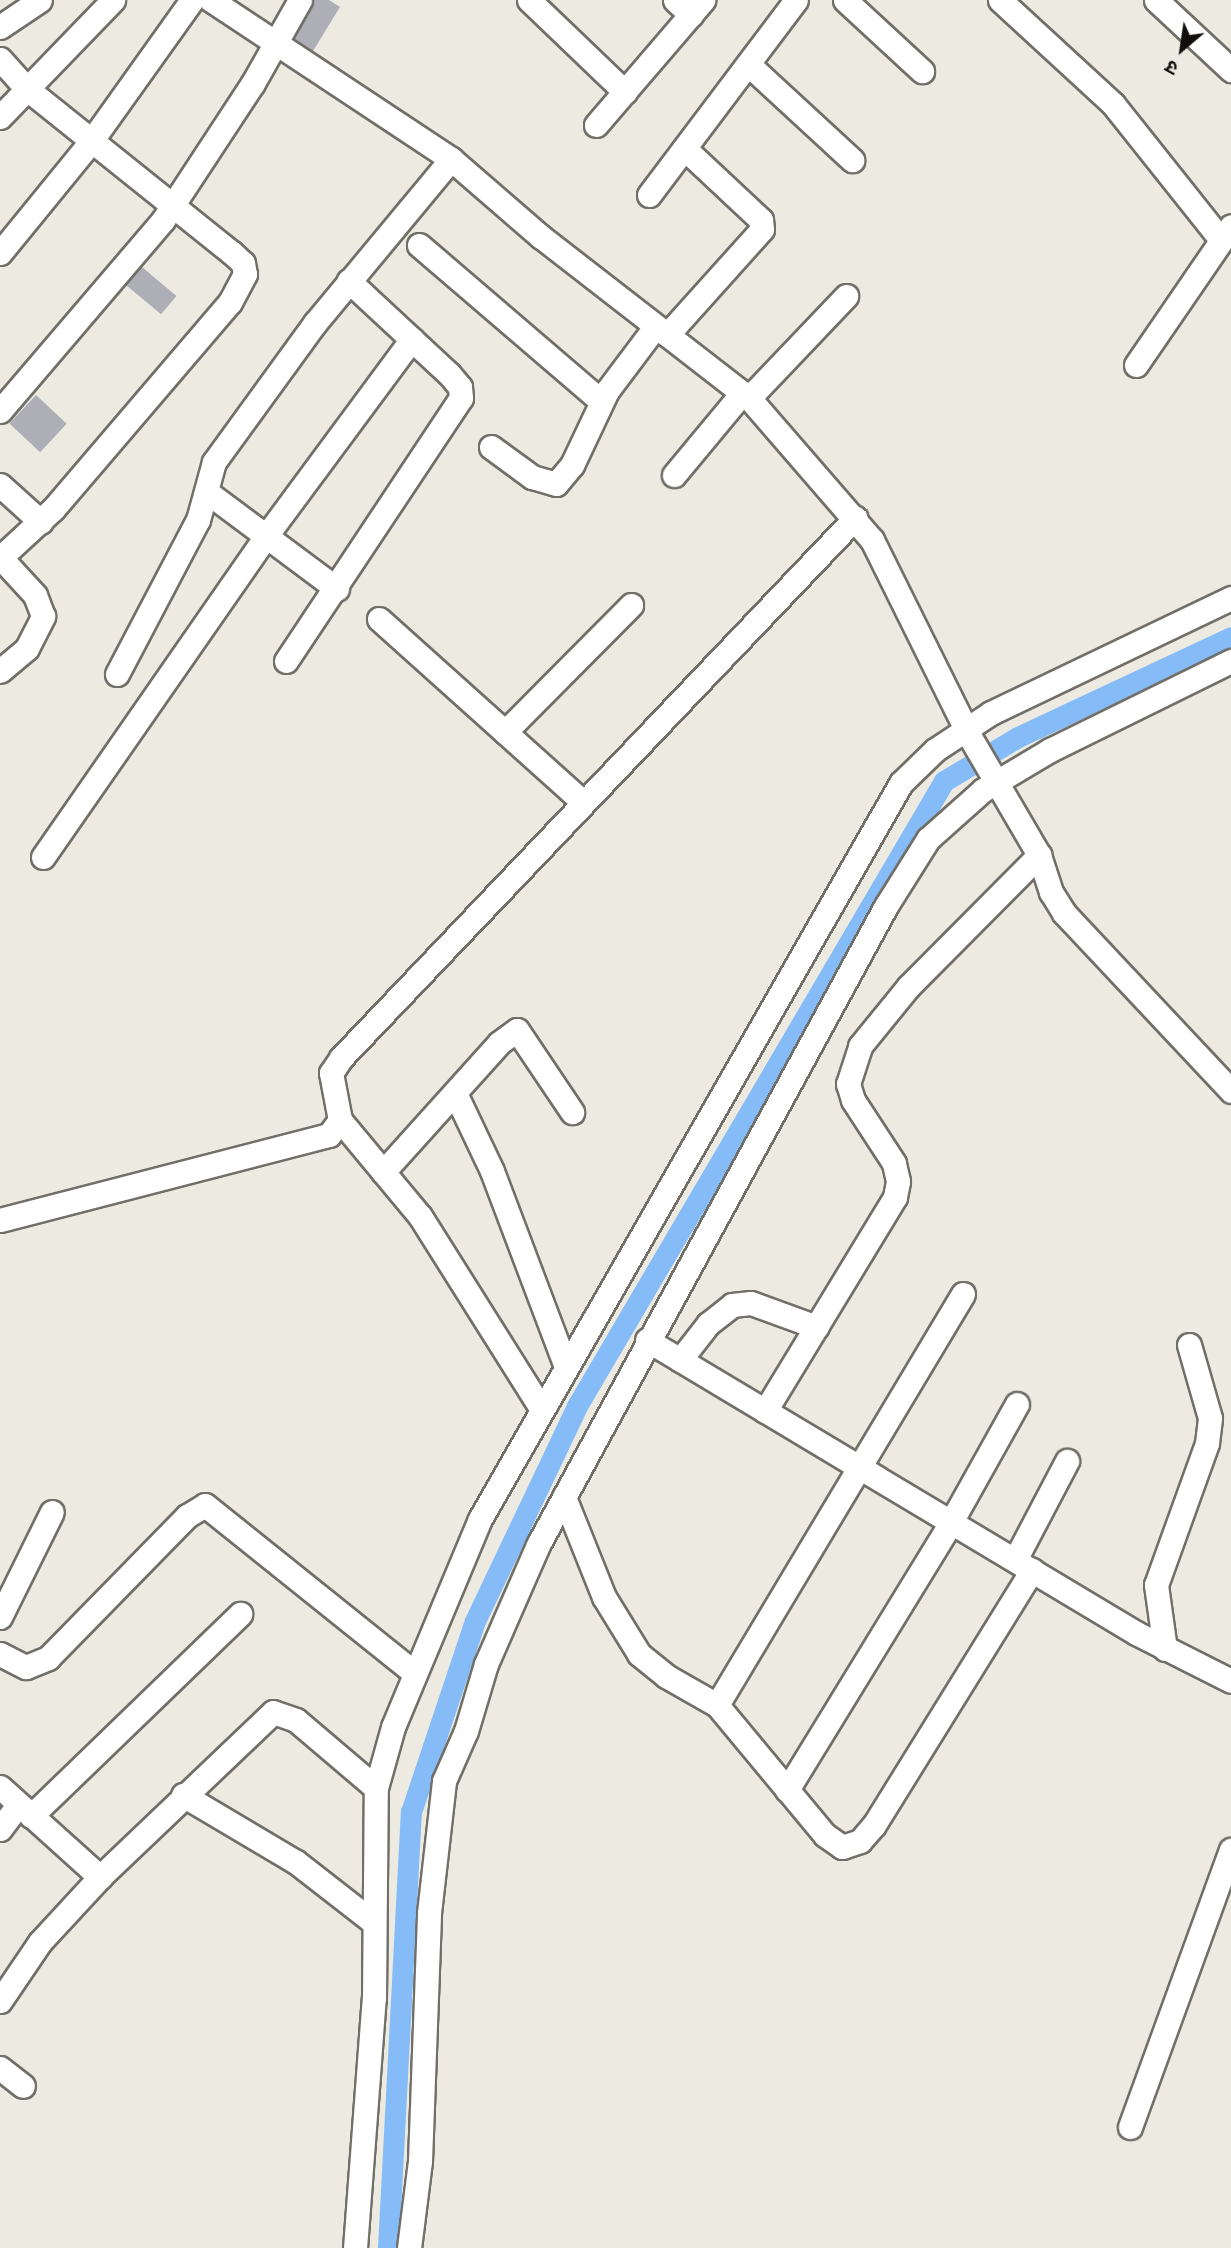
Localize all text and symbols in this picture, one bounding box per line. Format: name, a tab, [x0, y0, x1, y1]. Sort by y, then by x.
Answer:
north arrow	[1147, 14, 1217, 84]
text: उ	[1161, 55, 1182, 81]

